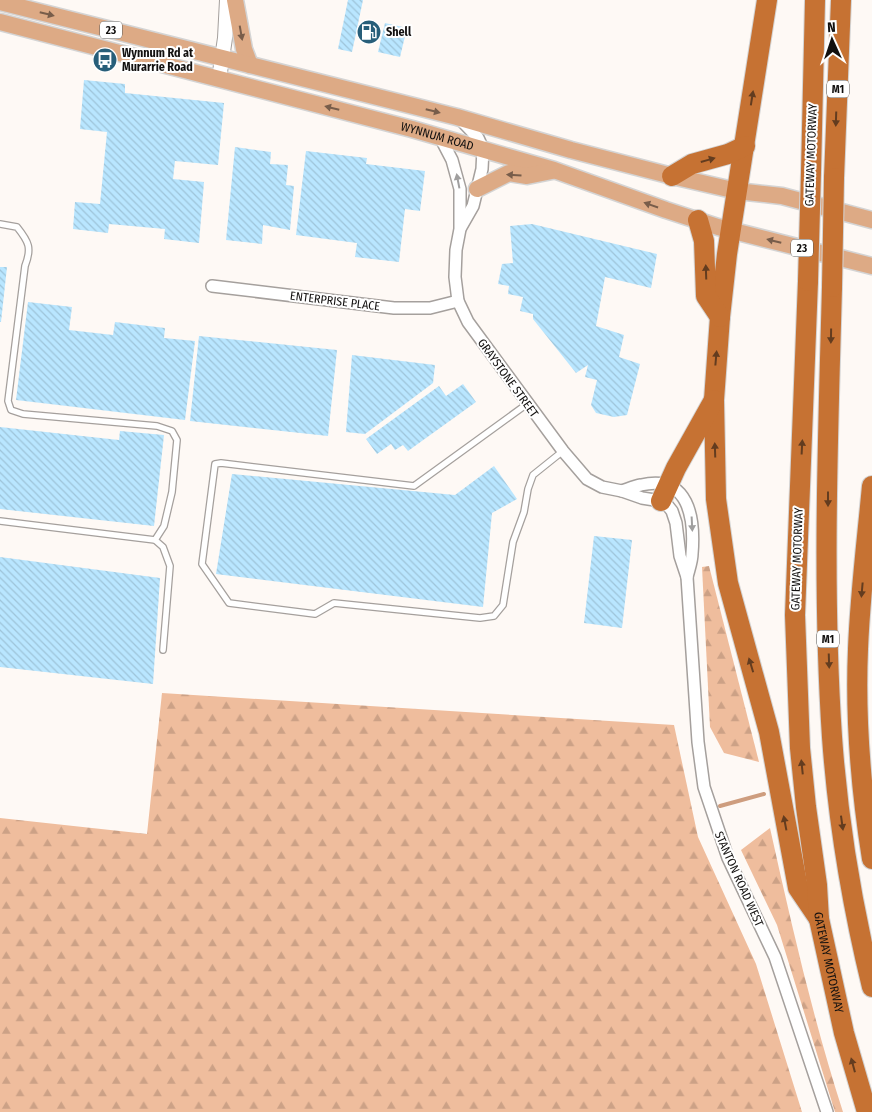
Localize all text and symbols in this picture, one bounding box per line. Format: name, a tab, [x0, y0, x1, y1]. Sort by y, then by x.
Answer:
one-way arrow	[40, 10, 55, 18]
north arrow	[807, 15, 857, 65]
fuel station icon: Shell	[356, 19, 382, 45]
text: N	[827, 19, 836, 36]
road number: 23	[100, 22, 122, 38]
one-way arrow	[237, 25, 245, 41]
place label: Shell	[386, 25, 412, 39]
place label: Wynnum Rd at Murarrie Road	[122, 46, 194, 74]
bus stop icon: Wynnum Rd at Murarrie Road	[92, 47, 118, 73]
road number: M1	[827, 80, 849, 98]
one-way arrow	[748, 90, 756, 106]
street label: GATEWAY MOTORWAY	[802, 103, 820, 207]
one-way arrow	[325, 104, 340, 112]
one-way arrow	[426, 107, 441, 115]
one-way arrow	[832, 111, 840, 127]
street label: WYNNUM ROAD	[399, 119, 475, 153]
one-way arrow	[700, 156, 715, 164]
one-way arrow	[506, 170, 522, 178]
one-way arrow	[454, 173, 462, 189]
one-way arrow	[644, 201, 659, 208]
one-way arrow	[766, 237, 781, 245]
road number: 23	[791, 240, 813, 256]
one-way arrow	[701, 264, 709, 280]
street label: ENTERPRISE PLACE	[289, 289, 381, 314]
one-way arrow	[826, 328, 834, 344]
street label: GRAYSTONE STREET	[475, 336, 541, 420]
one-way arrow	[712, 350, 720, 366]
one-way arrow	[798, 439, 806, 455]
one-way arrow	[711, 442, 719, 458]
one-way arrow	[824, 491, 832, 507]
street label: GATEWAY MOTORWAY	[788, 507, 806, 611]
one-way arrow	[688, 516, 696, 532]
one-way arrow	[858, 582, 866, 598]
road number: M1	[817, 630, 839, 648]
one-way arrow	[825, 653, 833, 669]
one-way arrow	[747, 657, 755, 672]
one-way arrow	[798, 759, 806, 775]
one-way arrow	[781, 815, 789, 831]
one-way arrow	[838, 815, 846, 831]
street label: STANTON ROAD WEST	[712, 829, 766, 929]
street label: GATEWAY MOTORWAY	[812, 912, 846, 1014]
one-way arrow	[849, 1058, 857, 1073]

